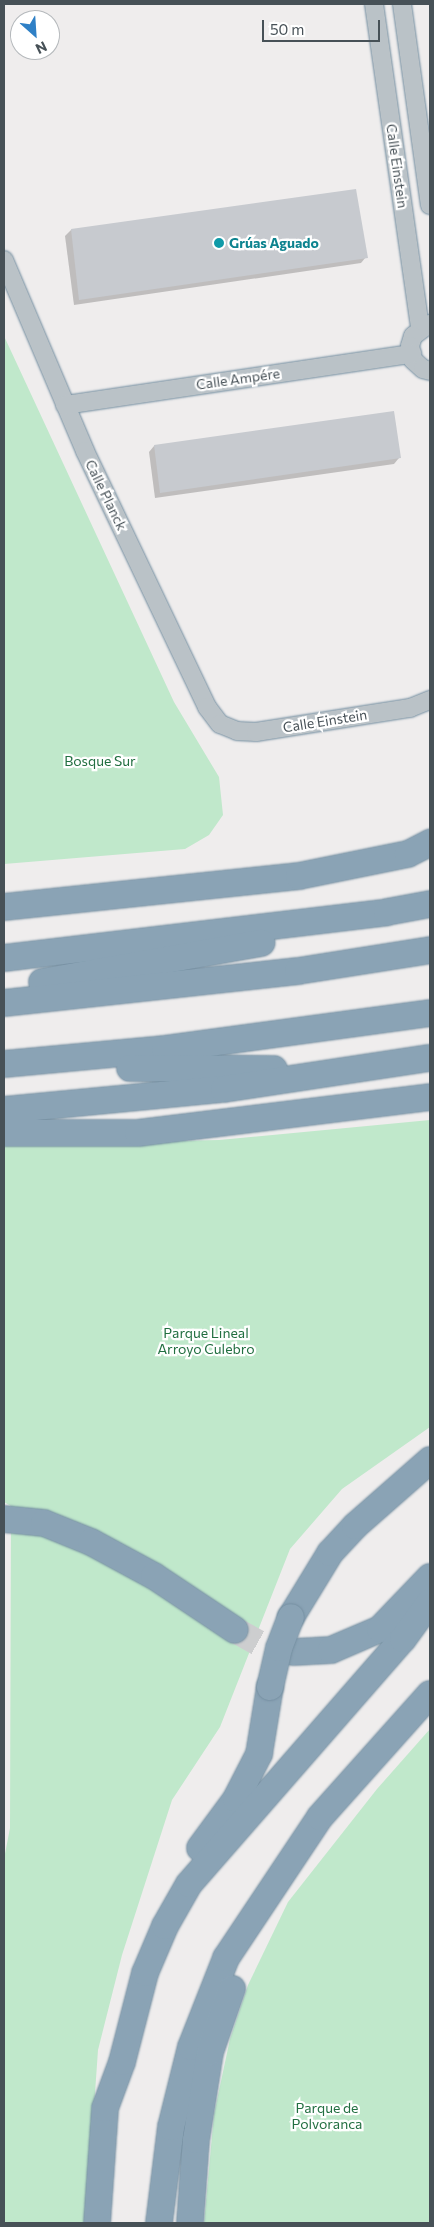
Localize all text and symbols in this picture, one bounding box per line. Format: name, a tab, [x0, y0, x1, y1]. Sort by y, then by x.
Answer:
north arrow	[10, 10, 60, 60]
scale bar	[264, 10, 382, 42]
text: 50 m	[270, 20, 304, 38]
text: N	[33, 38, 50, 58]
street label: Calle Einstein	[383, 123, 411, 209]
place label: Grúas Aguado	[229, 235, 319, 251]
marker: Grúas Aguado	[213, 237, 225, 249]
street label: Calle Ampére	[195, 365, 281, 393]
street label: Calle Planck	[82, 457, 130, 533]
street label: Calle Einstein	[282, 706, 368, 736]
park label: Bosque Sur	[64, 753, 136, 769]
park label: Parque Lineal Arroyo Culebro	[157, 1325, 255, 1358]
park label: Parque de Polvoranca	[292, 2100, 362, 2132]

